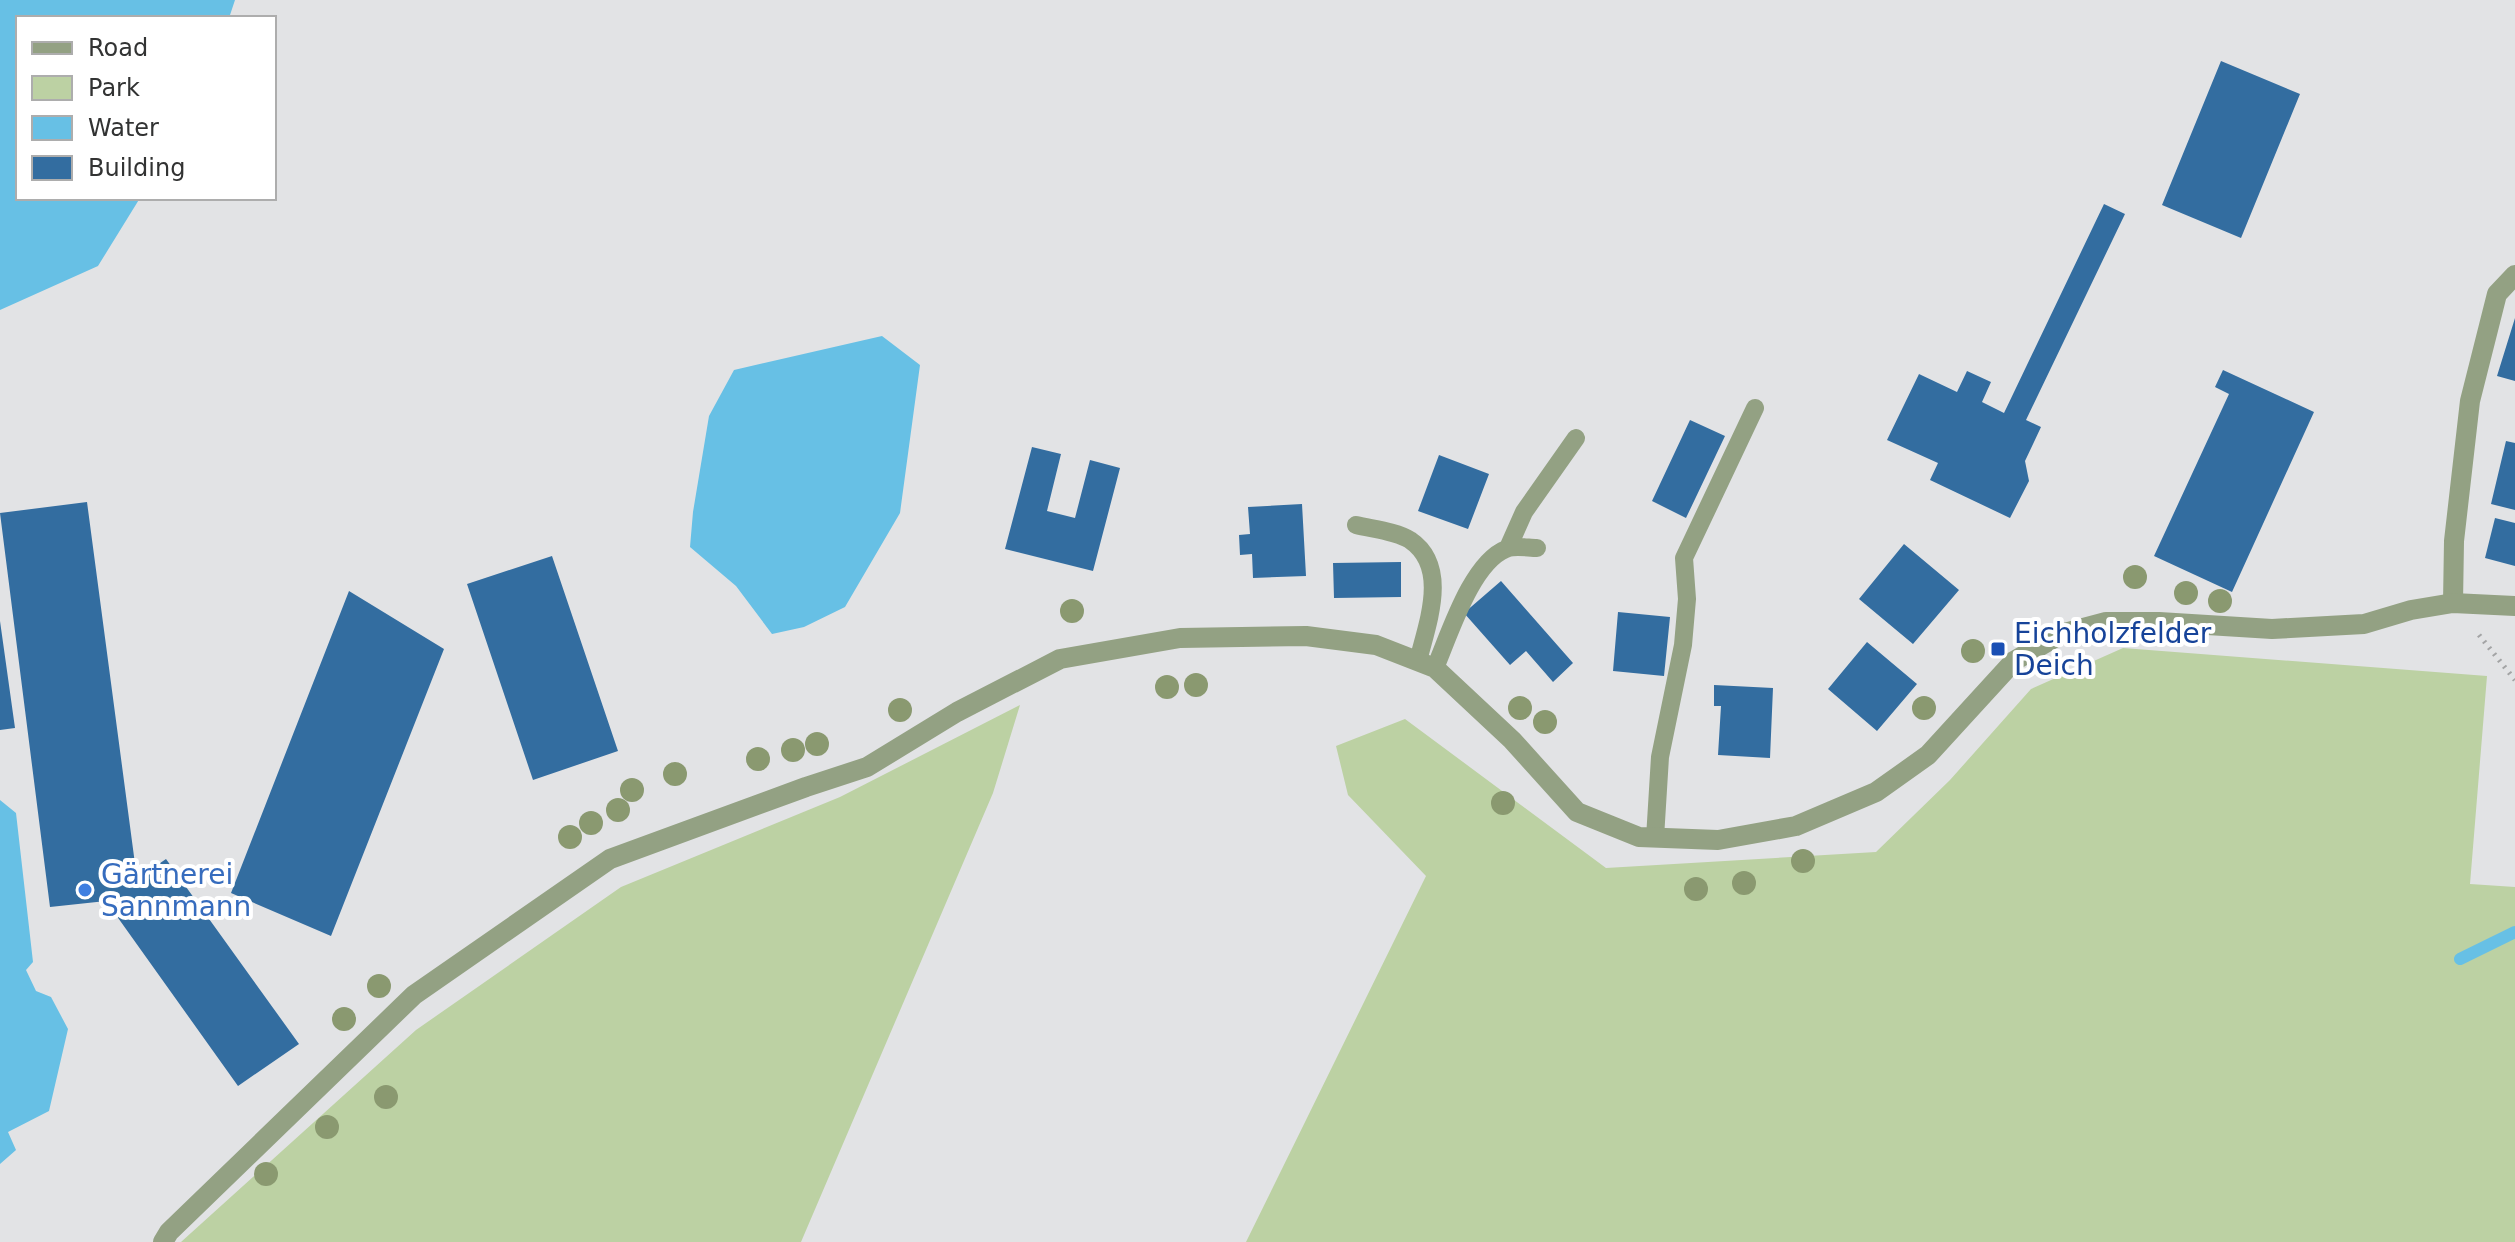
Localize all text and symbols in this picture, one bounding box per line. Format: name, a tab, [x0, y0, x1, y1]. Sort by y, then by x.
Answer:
legend	[16, 16, 276, 200]
text: Road	[88, 34, 148, 62]
text: Park	[88, 74, 140, 102]
text: Water	[88, 114, 159, 142]
text: Building	[88, 154, 185, 182]
place label: Eichholzfelder Deich	[2014, 617, 2212, 682]
marker: Eichholzfelder Deich	[1989, 640, 2007, 658]
place label: Gärtnerei Sannmann	[101, 858, 251, 923]
marker: Gärtnerei Sannmann	[76, 881, 94, 899]

